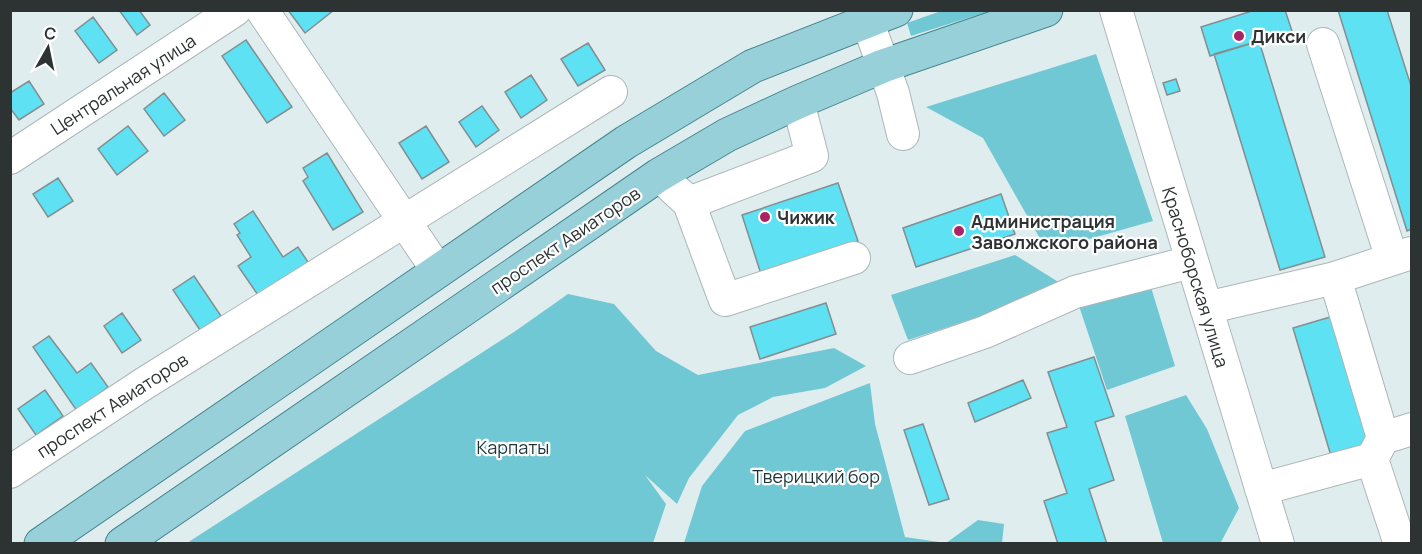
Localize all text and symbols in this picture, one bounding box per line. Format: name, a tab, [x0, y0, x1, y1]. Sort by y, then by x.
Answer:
north arrow	[18, 18, 78, 78]
text: С	[43, 21, 58, 45]
place label: Дикси	[1251, 24, 1306, 48]
street label: Центральная улица	[46, 28, 200, 140]
marker: Дикси	[1232, 29, 1246, 43]
street label: проспект Авиаторов	[485, 181, 645, 299]
street label: Красноборская улица	[1157, 184, 1235, 370]
place label: Чижик	[777, 205, 836, 229]
place label: Администрация Заволжского района	[971, 209, 1158, 254]
marker: Чижик	[758, 210, 772, 224]
marker: Администрация Заволжского района	[952, 224, 966, 238]
street label: проспект Авиаторов	[32, 347, 193, 463]
park label: Карпаты	[477, 435, 549, 459]
park label: Тверицкий бор	[752, 464, 880, 488]

